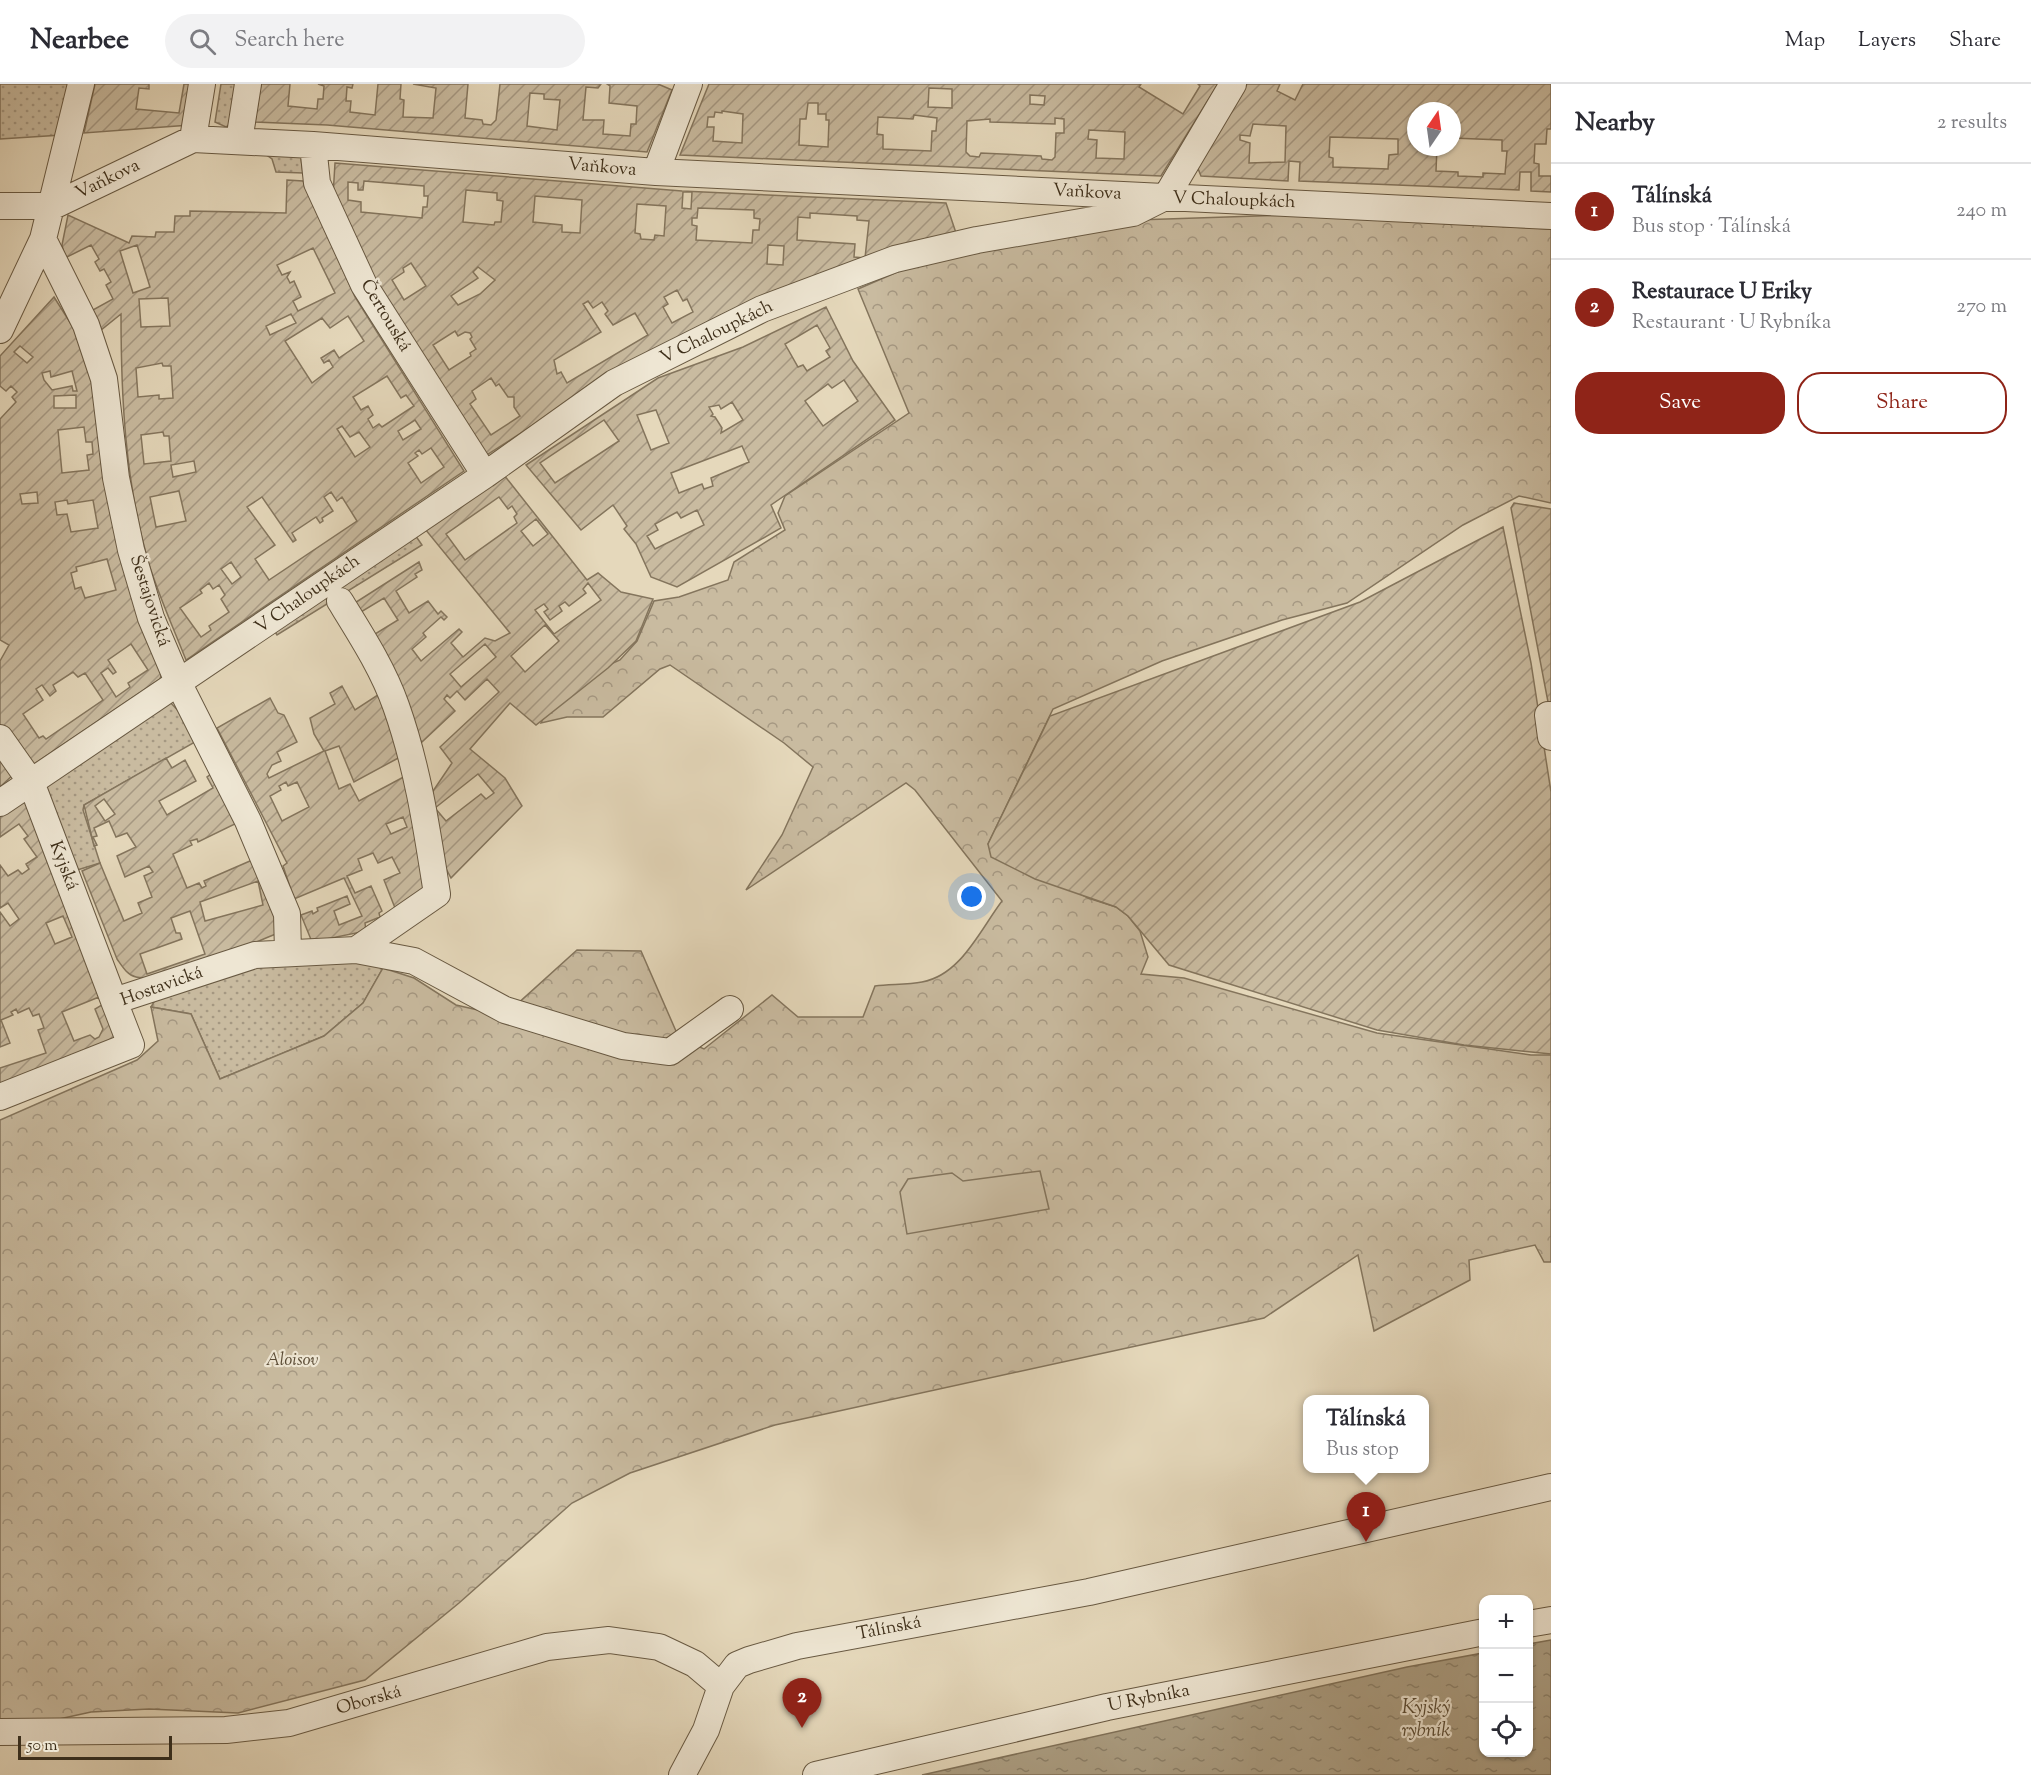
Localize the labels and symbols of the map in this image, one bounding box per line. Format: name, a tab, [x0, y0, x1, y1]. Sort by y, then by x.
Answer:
north arrow	[1407, 102, 1461, 156]
street label: Vaňkova	[567, 152, 637, 184]
street label: Vaňkova	[71, 153, 145, 207]
street label: Vaňkova	[1052, 178, 1122, 208]
street label: V Chaloupkách	[1172, 186, 1296, 216]
street label: Čertouská	[353, 274, 418, 357]
street label: V Chaloupkách	[656, 294, 778, 372]
street label: V Chaloupkách	[250, 549, 366, 641]
street label: Šestajovická	[122, 552, 176, 650]
street label: Kyjská	[42, 837, 84, 895]
your location	[957, 882, 986, 911]
street label: Hostavická	[117, 960, 207, 1014]
park label: Aloisov	[266, 1348, 319, 1374]
pin: 1	[1346, 1492, 1386, 1542]
street label: Tálínská	[854, 1610, 924, 1648]
pin: 2	[782, 1678, 822, 1728]
street label: U Rybníka	[1106, 1678, 1192, 1720]
street label: Oborská	[333, 1679, 405, 1723]
water label: Kyjský rybník	[1402, 1694, 1450, 1746]
scale bar	[18, 1733, 172, 1760]

